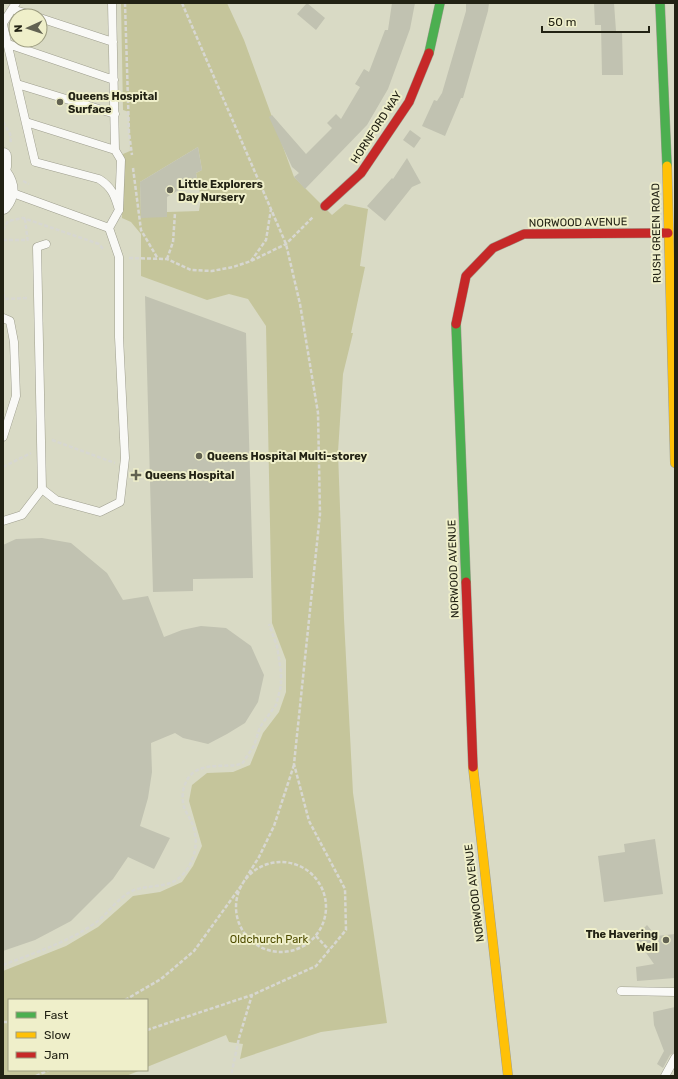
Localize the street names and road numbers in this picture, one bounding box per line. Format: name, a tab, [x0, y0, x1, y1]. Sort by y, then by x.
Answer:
street label: HORNFORD WAY	[348, 89, 405, 166]
street label: RUSH GREEN ROAD	[649, 183, 664, 283]
street label: NORWOOD AVENUE	[529, 215, 628, 230]
street label: NORWOOD AVENUE	[445, 519, 462, 618]
street label: NORWOOD AVENUE	[462, 843, 487, 943]

